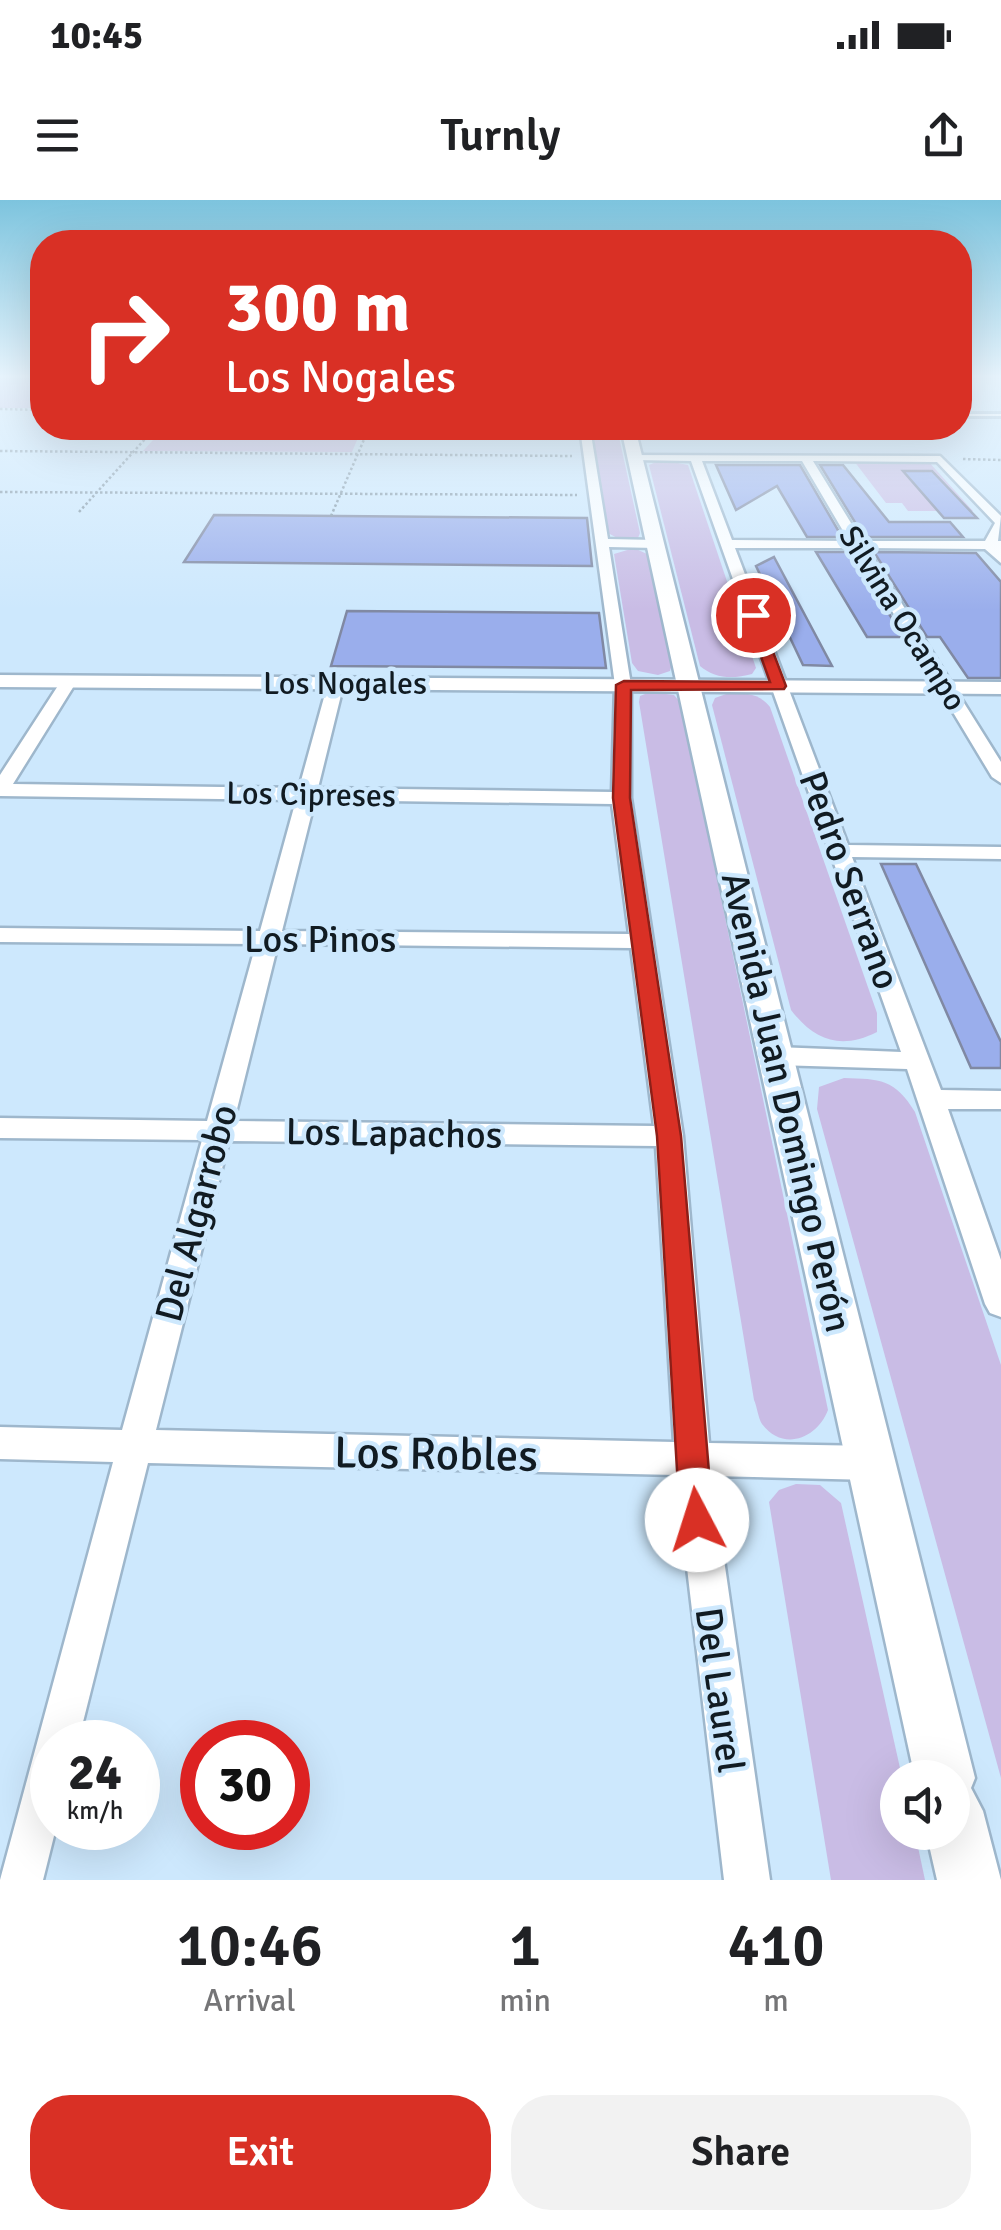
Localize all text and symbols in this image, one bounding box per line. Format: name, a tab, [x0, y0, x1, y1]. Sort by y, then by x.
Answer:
text: 10:45	[50, 12, 143, 59]
icon: menu	[30, 108, 85, 163]
text: Turnly	[440, 108, 561, 163]
icon: share	[916, 108, 971, 163]
text: 300 m	[225, 264, 410, 350]
icon: right	[60, 270, 190, 400]
text: Los Nogales	[225, 350, 456, 405]
street label: Silvina Ocampo	[830, 519, 975, 718]
pin	[711, 573, 796, 658]
icon: arrive	[726, 588, 781, 643]
street label: Los Nogales	[263, 664, 427, 703]
street label: Pedro Serrano	[788, 765, 911, 996]
street label: Los Cipreses	[226, 774, 396, 815]
street label: Avenida Juan Domingo Perón	[711, 868, 862, 1337]
street label: Los Pinos	[244, 916, 396, 963]
street label: Del Algarrobo	[145, 1099, 248, 1327]
street label: Los Lapachos	[285, 1108, 503, 1159]
street label: Los Robles	[334, 1425, 538, 1484]
position arrow	[645, 1468, 749, 1572]
street label: Del Laurel	[685, 1605, 754, 1776]
speed limit sign: 30	[180, 1720, 310, 1850]
text: 24	[68, 1742, 122, 1804]
map controls	[880, 1760, 970, 1850]
button: sound	[880, 1760, 970, 1850]
text: km/h	[67, 1795, 123, 1826]
text: 10:46	[176, 1909, 323, 1983]
text: 1	[509, 1909, 541, 1983]
text: 410	[727, 1909, 825, 1983]
text: Arrival	[204, 1981, 296, 2020]
text: min	[499, 1981, 551, 2020]
text: m	[763, 1981, 789, 2020]
button: Exit	[30, 2095, 491, 2210]
button: Share	[511, 2095, 971, 2210]

